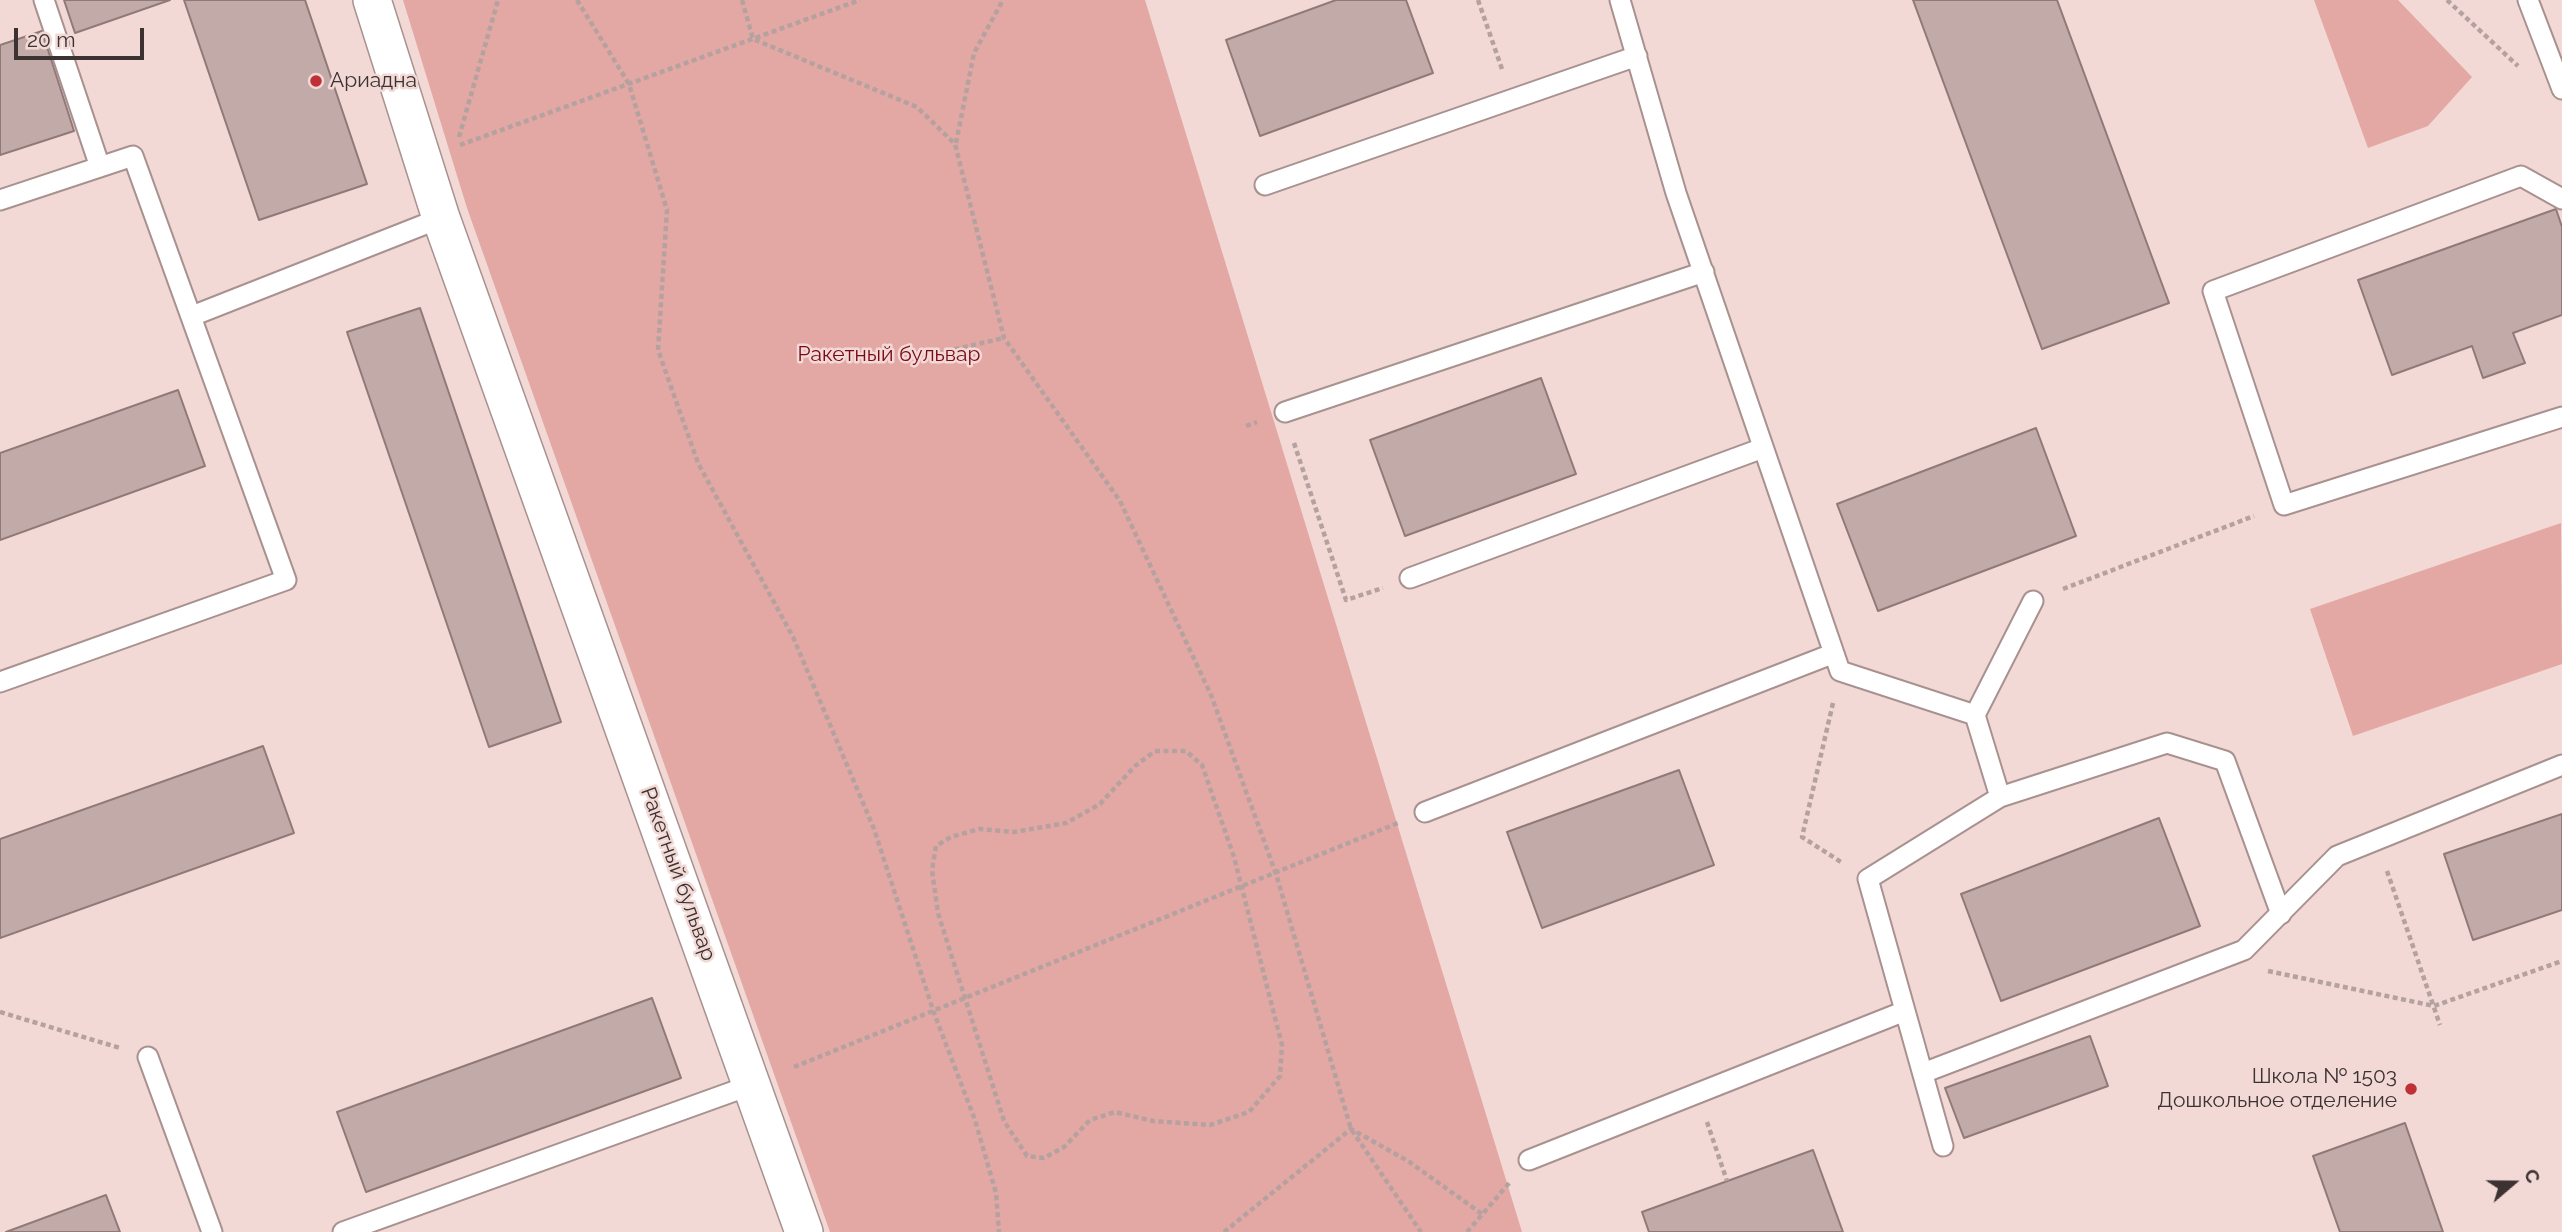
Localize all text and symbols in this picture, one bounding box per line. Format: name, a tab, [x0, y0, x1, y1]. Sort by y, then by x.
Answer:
scale bar	[18, 14, 147, 58]
text: 20 m	[27, 27, 75, 52]
place label: Ариадна	[330, 68, 417, 94]
marker: Ариадна	[308, 73, 324, 89]
park label: Ракетный бульвар	[798, 342, 980, 368]
street label: Ракетный бульвар	[635, 784, 721, 964]
place label: Школа № 1503 Дошкольное отделение	[2157, 1064, 2397, 1114]
marker: Школа № 1503 Дошкольное отделение	[2403, 1081, 2419, 1097]
north arrow	[2478, 1148, 2548, 1218]
text: С	[2520, 1166, 2545, 1186]

